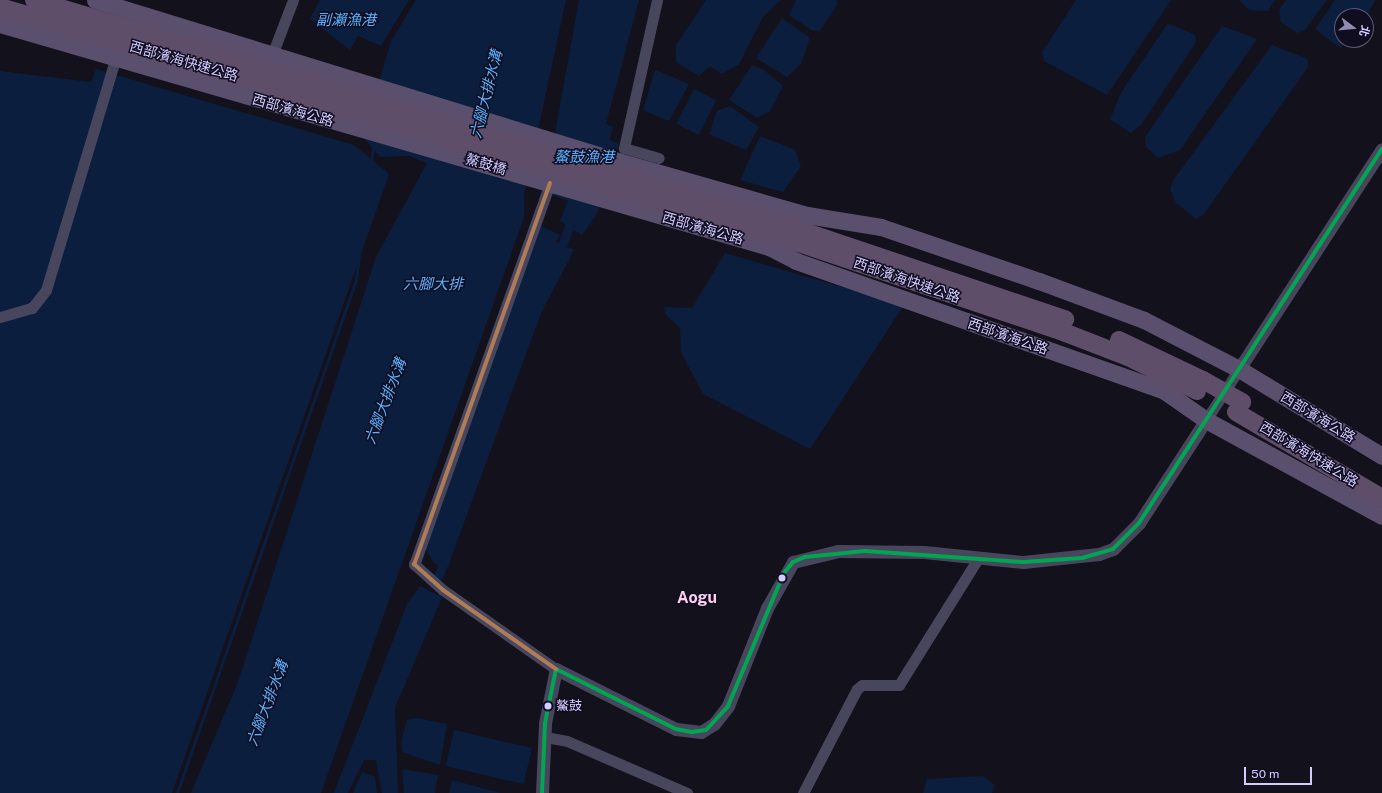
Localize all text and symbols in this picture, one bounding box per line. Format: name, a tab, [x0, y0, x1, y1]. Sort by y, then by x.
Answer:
north arrow	[1334, 8, 1374, 48]
water label: 副瀨漁港	[316, 11, 376, 29]
text: 北	[1357, 24, 1372, 38]
street label: 西部濱海快速公路	[128, 37, 240, 85]
water label: 六腳大排水溝	[466, 48, 506, 140]
street label: 西部濱海公路	[250, 90, 336, 130]
water label: 鰲鼓漁港	[554, 148, 614, 166]
street label: 鰲鼓橋	[463, 150, 509, 178]
street label: 西部濱海公路	[660, 208, 746, 248]
street label: 西部濱海快速公路	[851, 254, 963, 306]
water label: 六腳大排	[403, 275, 463, 293]
street label: 西部濱海公路	[966, 314, 1050, 358]
water label: 六腳大排水溝	[360, 356, 410, 446]
street label: 西部濱海公路	[1278, 388, 1358, 446]
street label: 西部濱海快速公路	[1257, 418, 1361, 490]
unlabelled marker	[777, 573, 787, 583]
district label: Aogu	[677, 588, 717, 608]
water label: 六腳大排水溝	[242, 658, 292, 748]
place label: 鰲鼓	[556, 698, 582, 714]
marker: 鰲鼓	[543, 701, 553, 711]
scale bar	[1246, 759, 1314, 785]
text: 50 m	[1251, 767, 1279, 781]

